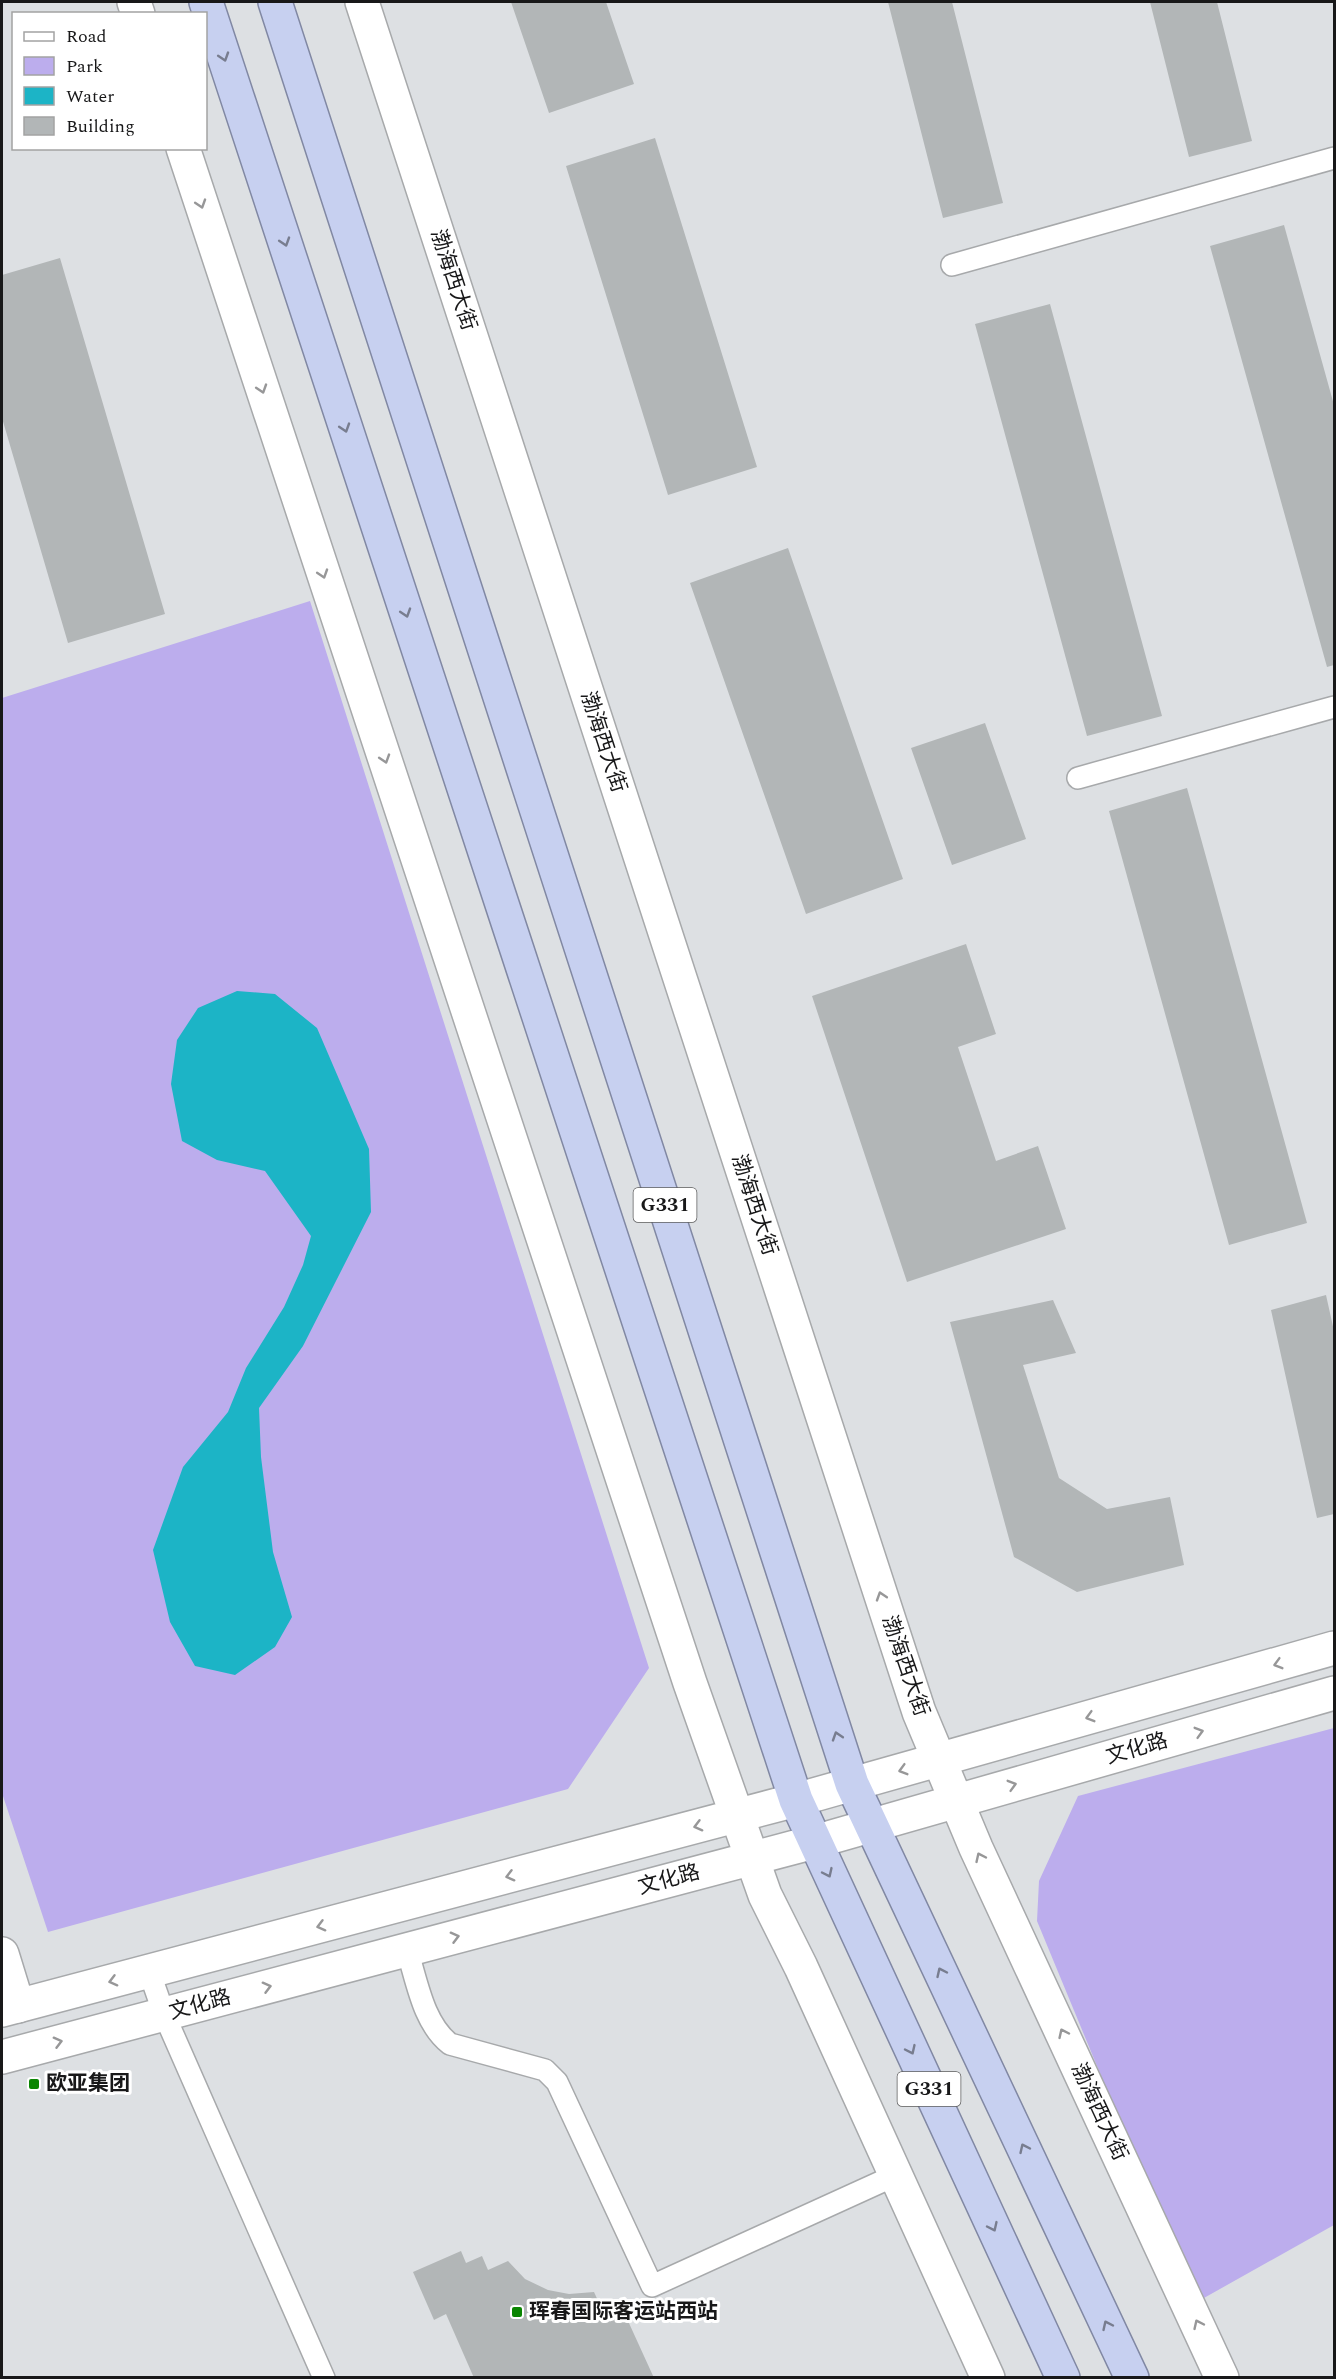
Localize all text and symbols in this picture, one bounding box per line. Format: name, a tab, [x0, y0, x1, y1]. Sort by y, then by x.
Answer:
legend	[12, 12, 207, 150]
text: Road	[66, 23, 107, 50]
one-way arrow	[217, 51, 229, 62]
text: Park	[66, 53, 103, 80]
text: Water	[66, 83, 114, 110]
text: Building	[66, 113, 135, 140]
one-way arrow	[194, 198, 206, 209]
street label: 渤海西大街	[422, 225, 484, 335]
one-way arrow	[277, 236, 290, 247]
one-way arrow	[255, 383, 268, 394]
one-way arrow	[338, 422, 351, 433]
one-way arrow	[316, 568, 329, 579]
one-way arrow	[399, 607, 411, 618]
street label: 渤海西大街	[572, 687, 634, 797]
one-way arrow	[377, 754, 390, 764]
street label: 渤海西大街	[723, 1150, 785, 1260]
road number: G331	[634, 1188, 696, 1222]
one-way arrow	[876, 1591, 888, 1602]
street label: 渤海西大街	[873, 1611, 937, 1721]
one-way arrow	[1273, 1657, 1284, 1669]
one-way arrow	[1086, 1710, 1096, 1722]
street label: 文化路	[1102, 1725, 1172, 1773]
one-way arrow	[1193, 1727, 1204, 1739]
one-way arrow	[832, 1731, 844, 1742]
one-way arrow	[898, 1763, 909, 1775]
one-way arrow	[1006, 1780, 1016, 1792]
one-way arrow	[694, 1819, 704, 1832]
one-way arrow	[975, 1852, 987, 1863]
street label: 文化路	[634, 1856, 704, 1904]
one-way arrow	[821, 1866, 833, 1877]
one-way arrow	[505, 1869, 516, 1881]
one-way arrow	[317, 1919, 327, 1931]
one-way arrow	[450, 1932, 460, 1944]
one-way arrow	[936, 1967, 948, 1978]
one-way arrow	[108, 1974, 118, 1986]
street label: 文化路	[165, 1981, 235, 2029]
one-way arrow	[261, 1982, 272, 1994]
one-way arrow	[1058, 2029, 1070, 2040]
one-way arrow	[52, 2037, 63, 2049]
one-way arrow	[903, 2043, 915, 2054]
street label: 渤海西大街	[1062, 2058, 1136, 2166]
place label: 欧亚集团	[46, 2068, 130, 2100]
road number: G331	[898, 2072, 960, 2106]
marker: 欧亚集团	[27, 2077, 41, 2091]
one-way arrow	[1019, 2144, 1031, 2155]
one-way arrow	[985, 2220, 997, 2231]
place label: 珲春国际客运站西站	[529, 2296, 718, 2328]
marker: 珲春国际客运站西站	[510, 2305, 524, 2319]
one-way arrow	[1102, 2320, 1114, 2331]
one-way arrow	[1193, 2320, 1205, 2331]

